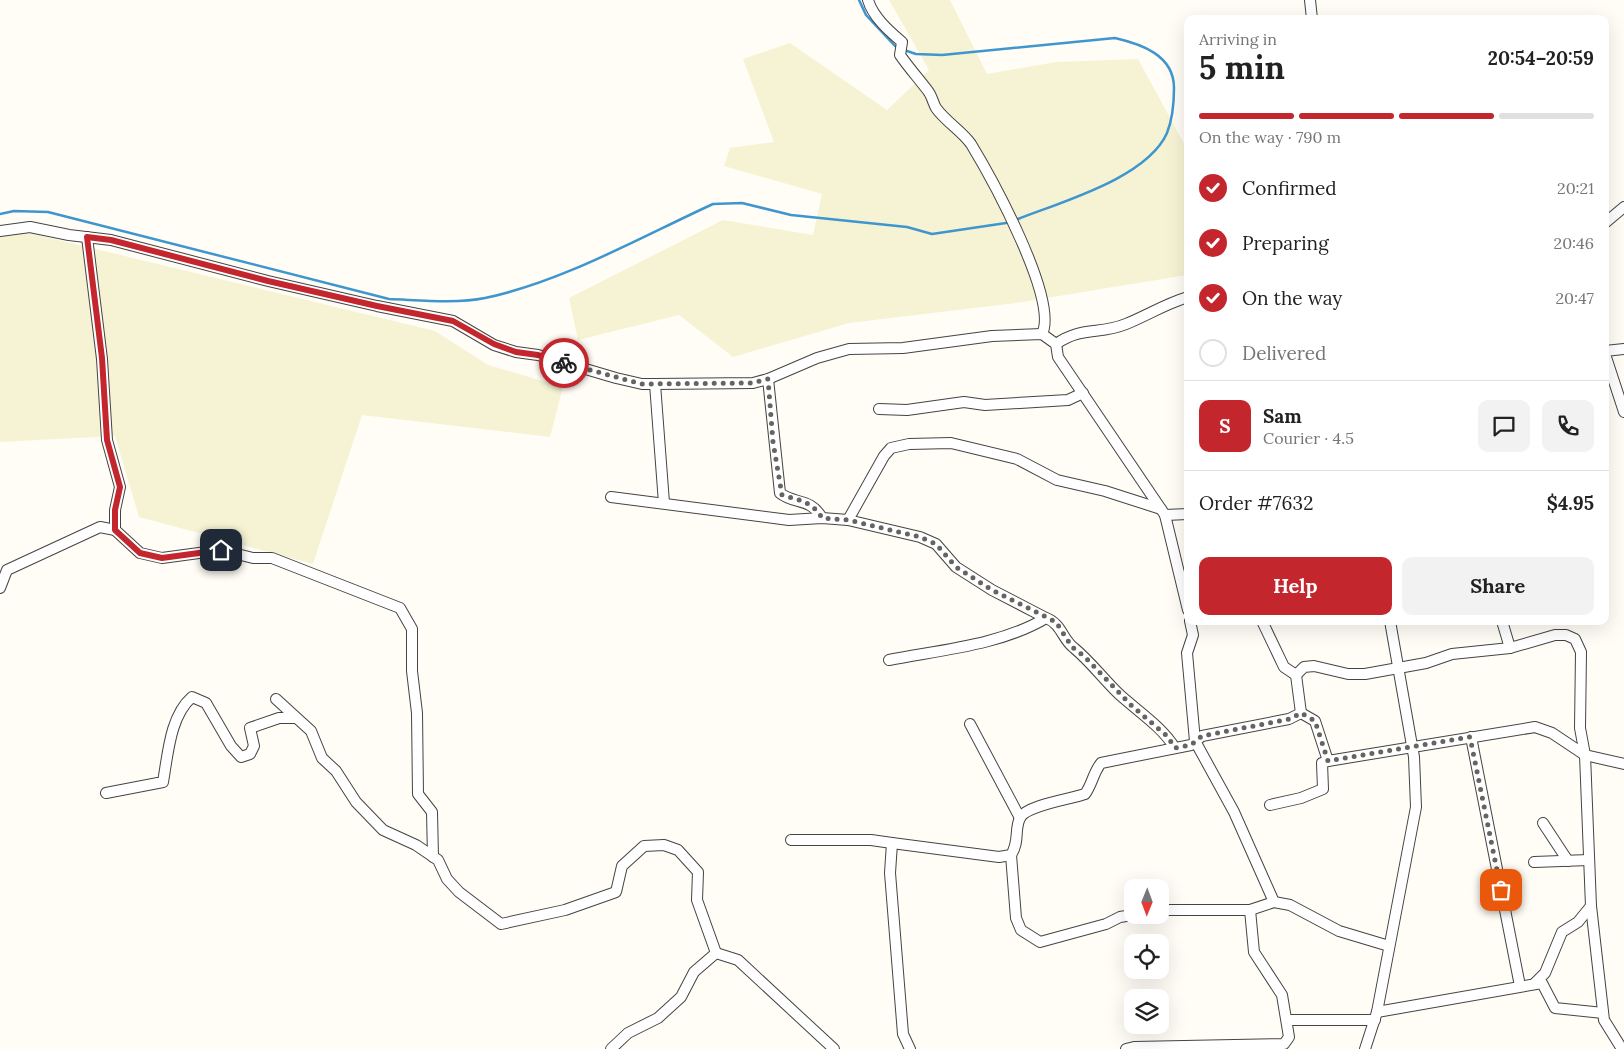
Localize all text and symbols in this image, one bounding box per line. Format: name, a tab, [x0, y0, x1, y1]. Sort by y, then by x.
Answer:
text: Arriving in	[1199, 29, 1277, 49]
text: 20:54–20:59	[1488, 46, 1594, 70]
text: 5 min	[1199, 47, 1285, 88]
text: On the way · 790 m	[1199, 127, 1341, 147]
icon: check	[1199, 174, 1227, 202]
text: Confirmed	[1242, 176, 1337, 200]
text: 20:21	[1557, 178, 1594, 198]
icon: check	[1199, 229, 1227, 257]
text: Preparing	[1242, 231, 1329, 255]
text: 20:46	[1554, 233, 1594, 253]
icon: check	[1199, 284, 1227, 312]
text: On the way	[1242, 286, 1342, 310]
text: 20:47	[1555, 288, 1594, 308]
courier	[539, 338, 589, 388]
text: Delivered	[1242, 341, 1326, 365]
icon: bike	[550, 349, 578, 377]
button: chat	[1478, 400, 1530, 452]
button: phone	[1542, 400, 1594, 452]
text: Sam	[1263, 404, 1302, 428]
text: S	[1219, 414, 1231, 438]
text: Courier · 4.5	[1263, 428, 1354, 448]
text: Order #7632	[1199, 491, 1313, 515]
text: $4.95	[1547, 491, 1594, 515]
pin	[200, 529, 242, 571]
icon: home	[207, 536, 235, 564]
button: Help	[1199, 557, 1392, 615]
button: Share	[1402, 557, 1594, 615]
pin	[1480, 869, 1522, 911]
icon: bag	[1487, 876, 1515, 904]
north arrow	[1124, 879, 1169, 924]
map controls	[1124, 879, 1169, 1034]
button: locate	[1124, 934, 1169, 979]
button: layers	[1124, 989, 1169, 1034]

